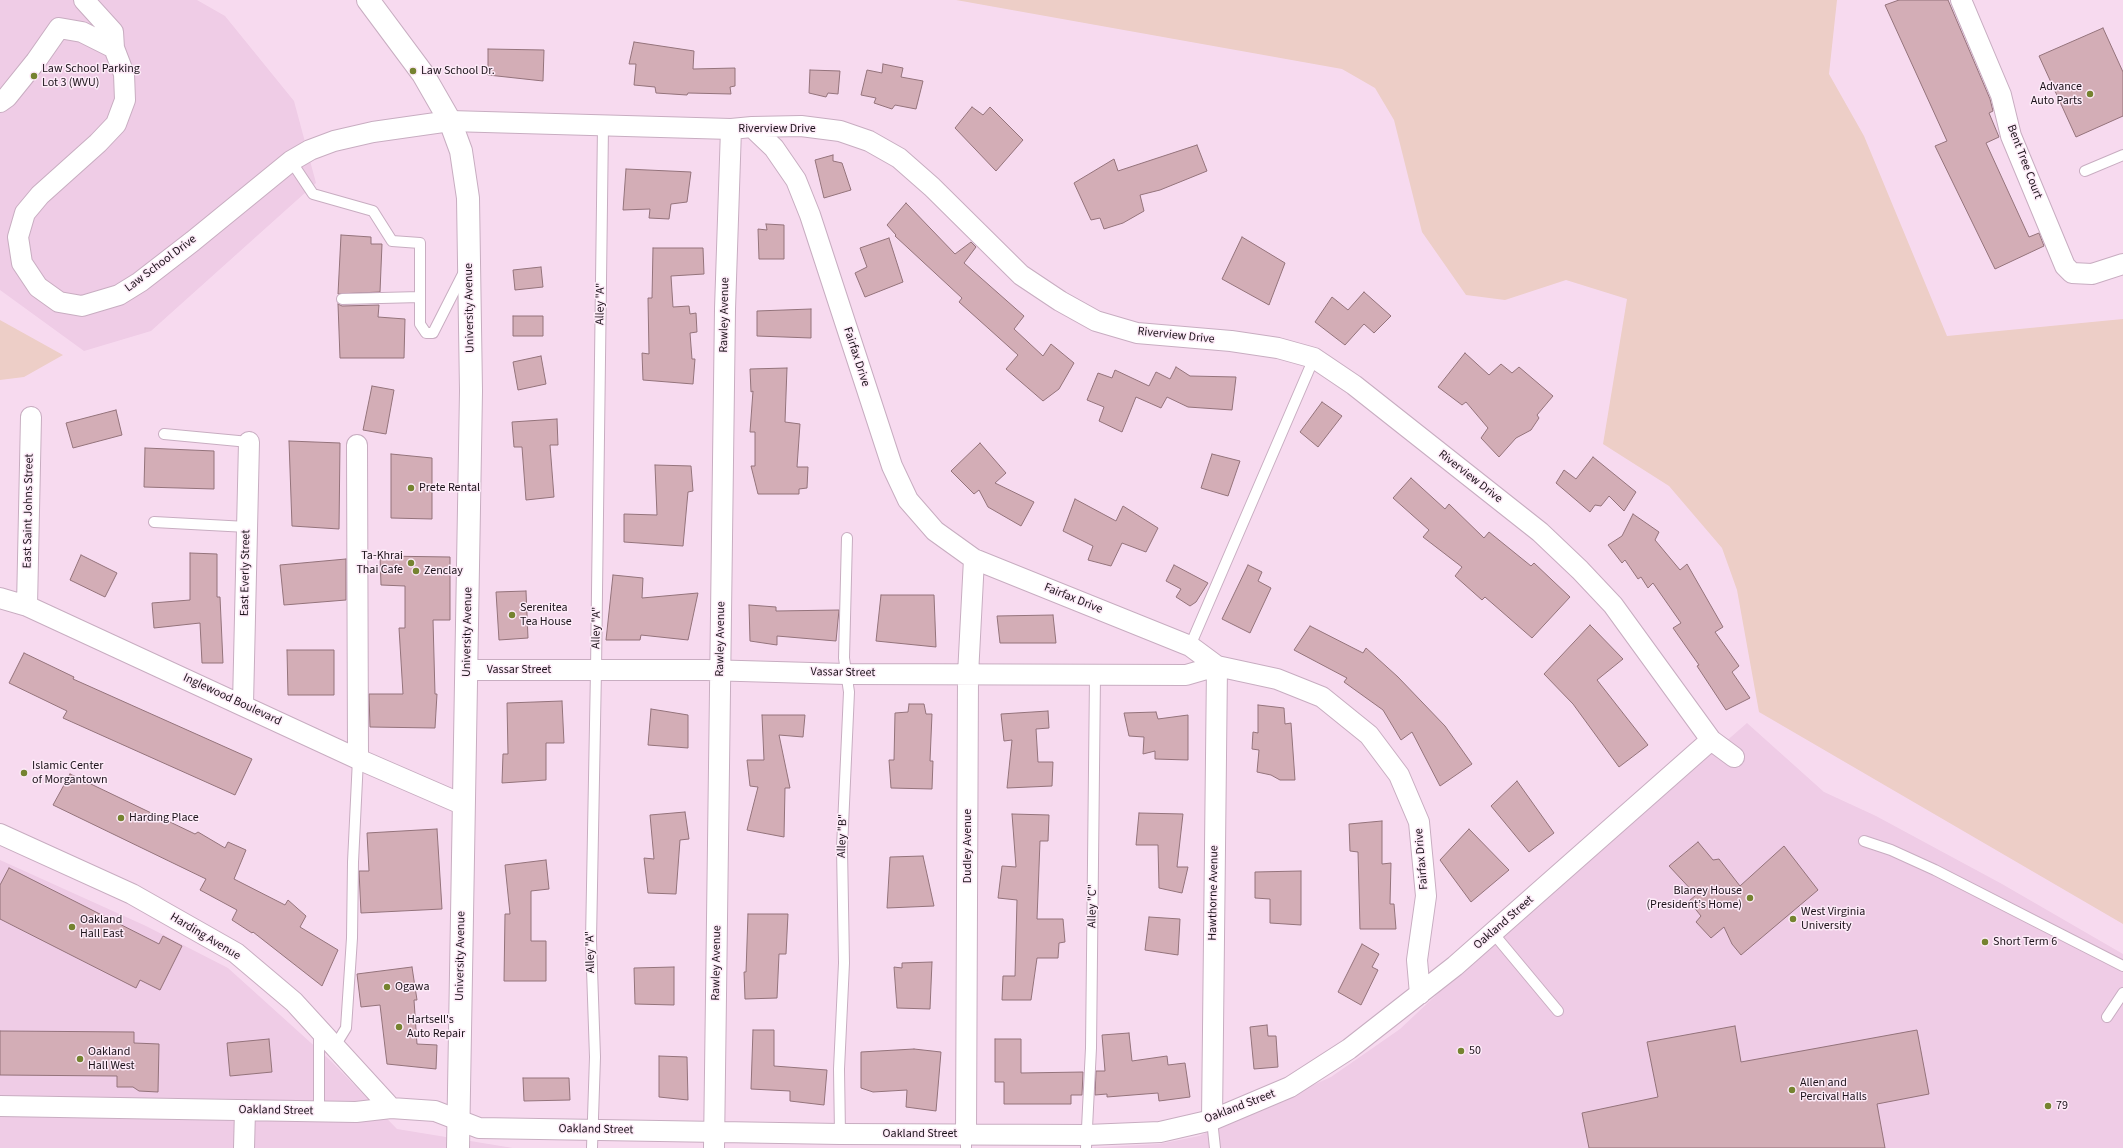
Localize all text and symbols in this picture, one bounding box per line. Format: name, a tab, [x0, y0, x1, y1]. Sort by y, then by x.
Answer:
place label: Law School Parking Lot 3 (WVU)	[42, 62, 140, 90]
place label: Law School Dr.	[421, 64, 495, 78]
marker: Law School Dr.	[408, 66, 418, 76]
marker: Law School Parking Lot 3 (WVU)	[29, 71, 39, 81]
place label: Advance Auto Parts	[2031, 80, 2082, 108]
marker: Advance Auto Parts	[2085, 89, 2095, 99]
street label: Riverview Drive	[738, 122, 816, 136]
street label: Bent Tree Court	[2003, 123, 2045, 201]
street label: Law School Drive	[122, 232, 200, 296]
street label: University Avenue	[462, 263, 478, 353]
street label: Rawley Avenue	[717, 277, 733, 353]
street label: Alley "A"	[593, 283, 609, 325]
street label: Fairfax Drive	[840, 325, 872, 389]
street label: Riverview Drive	[1137, 325, 1215, 347]
street label: Riverview Drive	[1435, 448, 1505, 506]
street label: East Saint Johns Street	[21, 453, 37, 569]
place label: Prete Rental	[419, 481, 480, 495]
marker: Prete Rental	[406, 483, 416, 493]
street label: East Everly Street	[238, 530, 254, 616]
place label: Ta-Khrai Thai Cafe	[356, 549, 403, 577]
marker: Ta-Khrai Thai Cafe	[406, 558, 416, 568]
place label: Zenclay	[424, 564, 463, 578]
marker: Zenclay	[411, 566, 421, 576]
street label: Fairfax Drive	[1042, 581, 1104, 617]
street label: University Avenue	[460, 587, 476, 677]
place label: Serenitea Tea House	[520, 601, 572, 629]
street label: Rawley Avenue	[713, 601, 729, 677]
street label: Alley "A"	[589, 607, 605, 649]
marker: Serenitea Tea House	[507, 610, 517, 620]
street label: Vassar Street	[487, 663, 551, 677]
street label: Vassar Street	[811, 665, 875, 681]
street label: Inglewood Boulevard	[181, 671, 283, 729]
place label: Islamic Center of Morgantown	[32, 759, 108, 787]
marker: Islamic Center of Morgantown	[19, 768, 29, 778]
street label: Dudley Avenue	[961, 809, 975, 883]
place label: Harding Place	[129, 811, 199, 825]
marker: Harding Place	[116, 813, 126, 823]
street label: Alley "B"	[835, 814, 851, 858]
street label: Fairfax Drive	[1412, 828, 1432, 890]
street label: Hawthorne Avenue	[1206, 845, 1222, 941]
street label: Alley "C"	[1085, 884, 1101, 928]
place label: Blaney House (President’s Home)	[1646, 884, 1742, 912]
street label: Oakland Street	[1471, 893, 1537, 953]
marker: Blaney House (President’s Home)	[1745, 893, 1755, 903]
place label: West Virginia University	[1801, 905, 1865, 933]
street label: Harding Avenue	[167, 910, 243, 964]
street label: University Avenue	[453, 911, 469, 1001]
place label: Oakland Hall East	[80, 913, 124, 941]
marker: West Virginia University	[1788, 914, 1798, 924]
marker: Oakland Hall East	[67, 922, 77, 932]
street label: Rawley Avenue	[709, 925, 725, 1001]
street label: Alley "A"	[583, 931, 599, 973]
place label: Short Term 6	[1993, 935, 2057, 949]
marker: Short Term 6	[1980, 937, 1990, 947]
place label: Ogawa	[395, 980, 429, 994]
marker: Ogawa	[382, 982, 392, 992]
place label: Hartsell's Auto Repair	[407, 1013, 465, 1041]
marker: Hartsell's Auto Repair	[394, 1022, 404, 1032]
place label: 50	[1469, 1044, 1481, 1058]
place label: Oakland Hall West	[88, 1045, 135, 1073]
marker: 50	[1456, 1046, 1466, 1056]
marker: Oakland Hall West	[75, 1054, 85, 1064]
place label: Allen and Percival Halls	[1800, 1076, 1867, 1104]
marker: Allen and Percival Halls	[1787, 1085, 1797, 1095]
street label: Oakland Street	[1203, 1087, 1277, 1127]
place label: 79	[2056, 1099, 2068, 1113]
marker: 79	[2043, 1101, 2053, 1111]
street label: Oakland Street	[239, 1103, 313, 1119]
street label: Oakland Street	[559, 1122, 633, 1138]
street label: Oakland Street	[883, 1127, 957, 1141]

